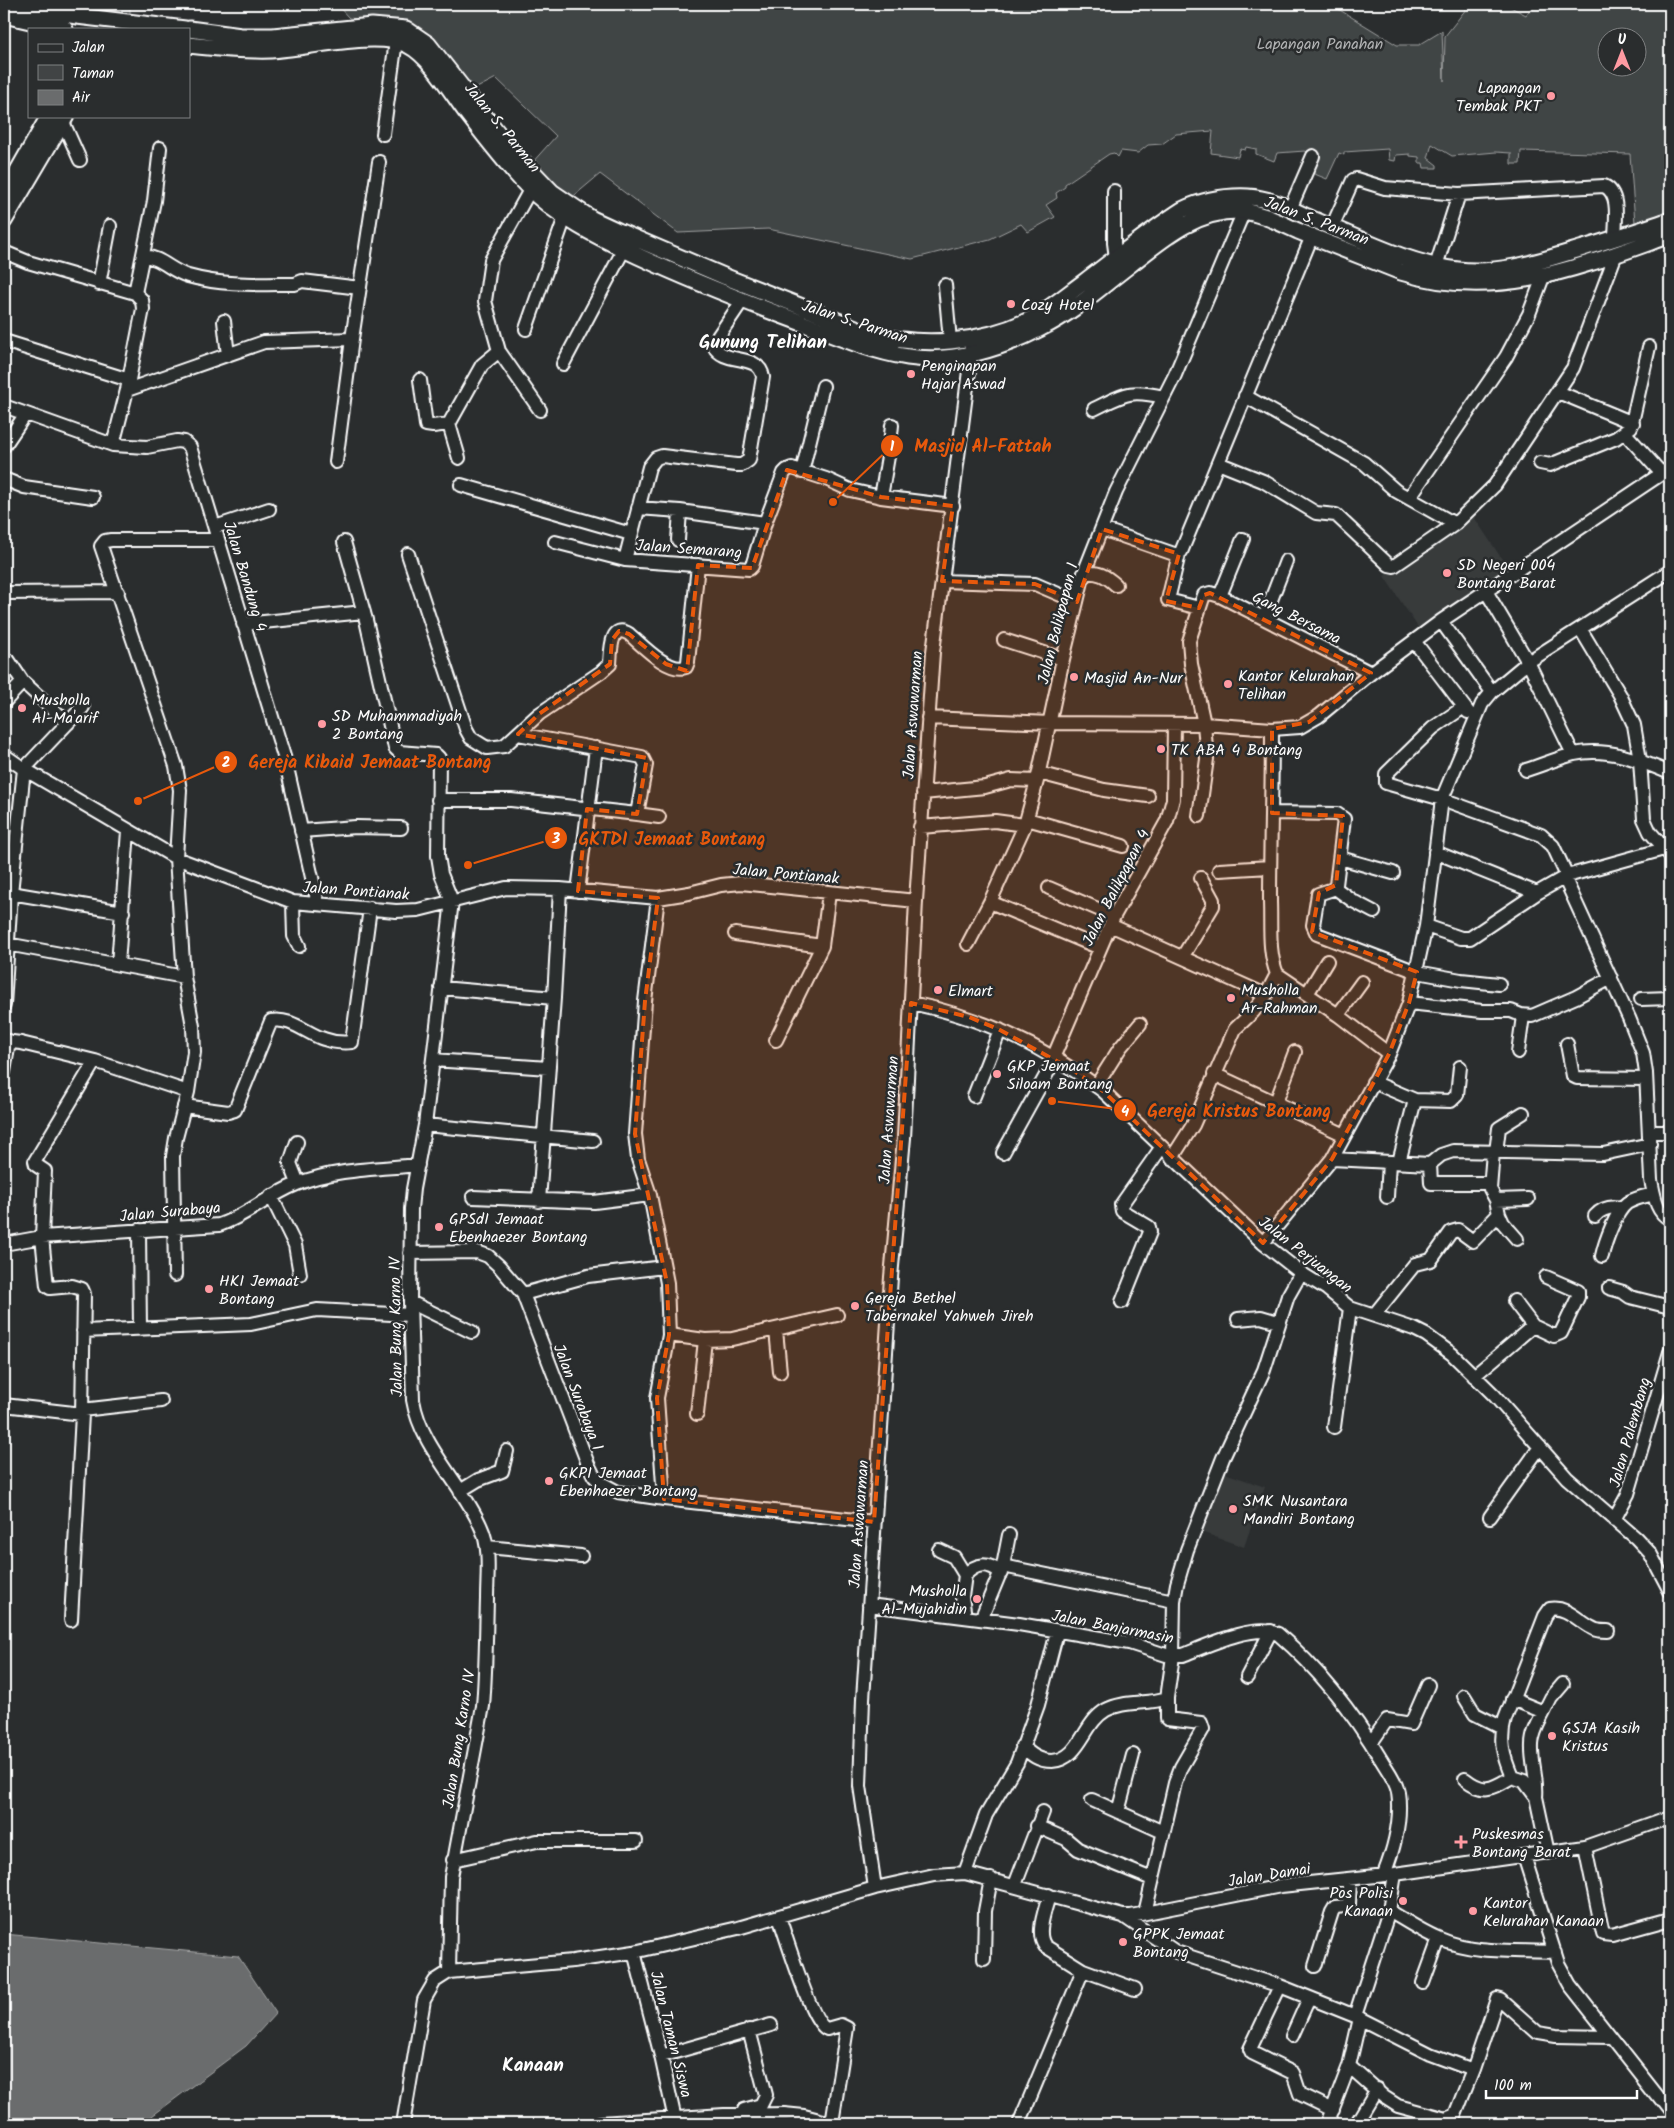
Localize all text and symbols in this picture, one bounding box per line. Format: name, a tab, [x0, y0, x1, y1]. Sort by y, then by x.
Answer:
legend	[28, 28, 190, 118]
north arrow	[1596, 28, 1646, 78]
text: U	[1618, 29, 1627, 51]
park label: Lapangan Panahan	[1257, 32, 1383, 57]
text: Jalan	[72, 36, 105, 60]
text: Taman	[72, 62, 114, 86]
place label: Lapangan Tembak PKT	[1456, 76, 1542, 119]
street label: Jalan S. Parman	[457, 77, 546, 179]
text: Air	[72, 86, 91, 110]
marker: Lapangan Tembak PKT	[1545, 90, 1557, 102]
street label: Jalan S. Parman	[1260, 190, 1372, 253]
street label: Jalan S. Parman	[798, 293, 911, 351]
place label: Cozy Hotel	[1021, 293, 1094, 318]
marker: Cozy Hotel	[1005, 298, 1017, 310]
district label: Gunung Telihan	[699, 328, 827, 358]
place label: Penginapan Hajar Aswad	[921, 354, 1006, 397]
marker: Penginapan Hajar Aswad	[905, 368, 917, 380]
callout: Masjid Al-Fattah	[879, 429, 1062, 462]
text: Masjid Al-Fattah	[914, 433, 1052, 462]
text: 1	[890, 435, 895, 459]
street label: Jalan Bandung 4	[216, 518, 273, 635]
street label: Jalan Semarang	[635, 533, 743, 566]
place label: SD Negeri 004 Bontang Barat	[1457, 553, 1557, 596]
street label: Jalan Balikpapan 1	[1031, 560, 1086, 687]
marker: SD Negeri 004 Bontang Barat	[1441, 567, 1453, 579]
street label: Gang Bersama	[1247, 585, 1345, 652]
street label: Jalan Aswawarman	[897, 650, 930, 780]
place label: Kantor Kelurahan Telihan	[1238, 664, 1354, 707]
place label: Masjid An-Nur	[1084, 666, 1184, 691]
marker: Masjid An-Nur	[1068, 671, 1080, 683]
marker: Kantor Kelurahan Telihan	[1222, 678, 1234, 690]
place label: Musholla Al-Ma'arif	[32, 688, 100, 731]
marker: Musholla Al-Ma'arif	[16, 702, 28, 714]
place label: SD Muhammadiyah 2 Bontang	[332, 704, 462, 747]
marker: SD Muhammadiyah 2 Bontang	[316, 718, 328, 730]
place label: TK ABA 4 Bontang	[1171, 738, 1303, 763]
marker: TK ABA 4 Bontang	[1155, 743, 1167, 755]
callout: Gereja Kibaid Jemaat Bontang	[213, 746, 501, 779]
text: Gereja Kibaid Jemaat Bontang	[249, 749, 491, 778]
text: 2	[222, 751, 231, 775]
callout: GKTDI Jemaat Bontang	[543, 822, 775, 855]
street label: Jalan Balikpapan 4	[1076, 825, 1157, 951]
text: GKTDI Jemaat Bontang	[579, 826, 765, 855]
text: 3	[551, 827, 560, 851]
street label: Jalan Pontianak	[732, 857, 841, 892]
street label: Jalan Pontianak	[302, 875, 411, 908]
place label: Musholla Ar-Rahman	[1241, 978, 1318, 1021]
place label: Elmart	[948, 979, 994, 1004]
marker: Elmart	[932, 984, 944, 996]
marker: Musholla Ar-Rahman	[1225, 992, 1237, 1004]
place label: GKP Jemaat Siloam Bontang	[1007, 1054, 1113, 1097]
street label: Jalan Aswawarman	[873, 1055, 906, 1185]
marker: GKP Jemaat Siloam Bontang	[991, 1068, 1003, 1080]
callout: Gereja Kristus Bontang	[1112, 1094, 1341, 1127]
text: Gereja Kristus Bontang	[1147, 1098, 1331, 1127]
text: 4	[1121, 1100, 1129, 1124]
street label: Jalan Surabaya	[119, 1196, 222, 1229]
place label: GPSdI Jemaat Ebenhaezer Bontang	[449, 1207, 588, 1250]
street label: Jalan Perjuangan	[1252, 1210, 1358, 1300]
marker: GPSdI Jemaat Ebenhaezer Bontang	[433, 1221, 445, 1233]
street label: Jalan Bung Karno IV	[383, 1255, 410, 1397]
place label: HKI Jemaat Bontang	[219, 1269, 300, 1312]
marker: HKI Jemaat Bontang	[203, 1283, 215, 1295]
place label: Gereja Bethel Tabernakel Yahweh Jireh	[865, 1286, 1034, 1329]
marker: Gereja Bethel Tabernakel Yahweh Jireh	[849, 1300, 861, 1312]
street label: Jalan Surabaya 1	[546, 1340, 609, 1455]
street label: Jalan Palembang	[1603, 1374, 1658, 1490]
street label: Jalan Aswawarman	[843, 1459, 876, 1589]
place label: GKPI Jemaat Ebenhaezer Bontang	[559, 1461, 698, 1504]
marker: GKPI Jemaat Ebenhaezer Bontang	[543, 1475, 555, 1487]
place label: SMK Nusantara Mandiri Bontang	[1243, 1489, 1355, 1532]
marker: SMK Nusantara Mandiri Bontang	[1227, 1503, 1239, 1515]
place label: Musholla Al-Mujahidin	[881, 1579, 967, 1622]
marker: Musholla Al-Mujahidin	[971, 1593, 983, 1605]
street label: Jalan Banjarmasin	[1050, 1603, 1176, 1652]
street label: Jalan Bung Karno IV	[436, 1667, 483, 1810]
place label: GSJA Kasih Kristus	[1562, 1716, 1640, 1759]
marker: GSJA Kasih Kristus	[1546, 1730, 1558, 1742]
place label: Puskesmas Bontang Barat	[1472, 1822, 1572, 1865]
marker: Puskesmas Bontang Barat	[1454, 1835, 1468, 1849]
street label: Jalan Damai	[1226, 1856, 1313, 1894]
place label: Pos Polisi Kanaan	[1330, 1881, 1394, 1924]
place label: Kantor Kelurahan Kanaan	[1483, 1891, 1604, 1934]
marker: Pos Polisi Kanaan	[1397, 1895, 1409, 1907]
marker: Kantor Kelurahan Kanaan	[1467, 1905, 1479, 1917]
place label: GPPK Jemaat Bontang	[1133, 1922, 1225, 1965]
marker: GPPK Jemaat Bontang	[1117, 1936, 1129, 1948]
street label: Jalan Taman Siswa	[643, 1968, 698, 2100]
district label: Kanaan	[502, 2051, 564, 2081]
scale bar	[1486, 2068, 1638, 2100]
text: 100 m	[1494, 2074, 1532, 2098]

